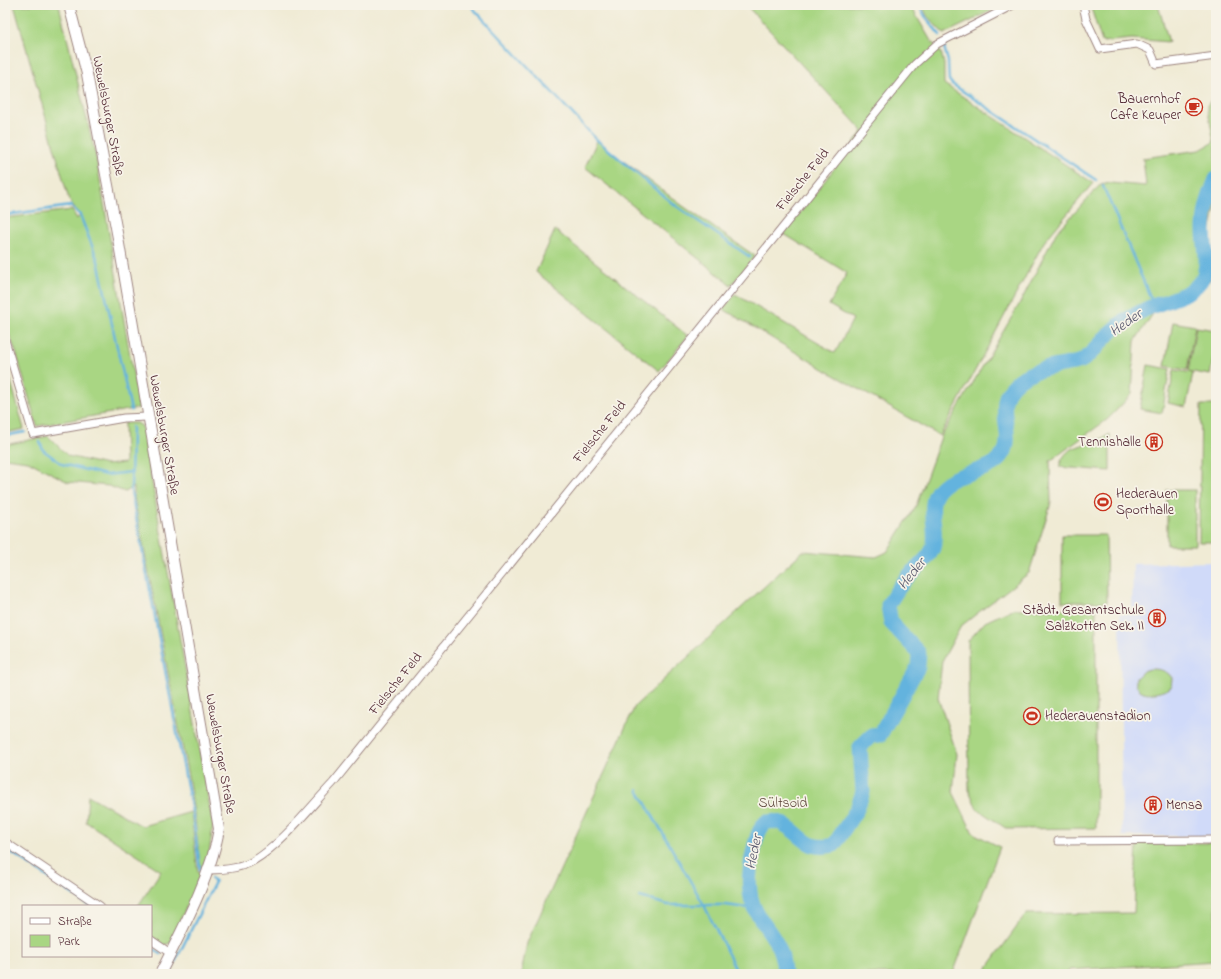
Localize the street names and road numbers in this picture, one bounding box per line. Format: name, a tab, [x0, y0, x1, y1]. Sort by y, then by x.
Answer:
street label: Wewelsburger Straße	[85, 54, 130, 178]
street label: Fielsche Feld	[770, 144, 835, 217]
street label: Wewelsburger Straße	[142, 373, 185, 497]
street label: Fielsche Feld	[567, 396, 632, 469]
street label: Fielsche Feld	[363, 648, 428, 721]
street label: Wewelsburger Straße	[198, 692, 241, 816]

